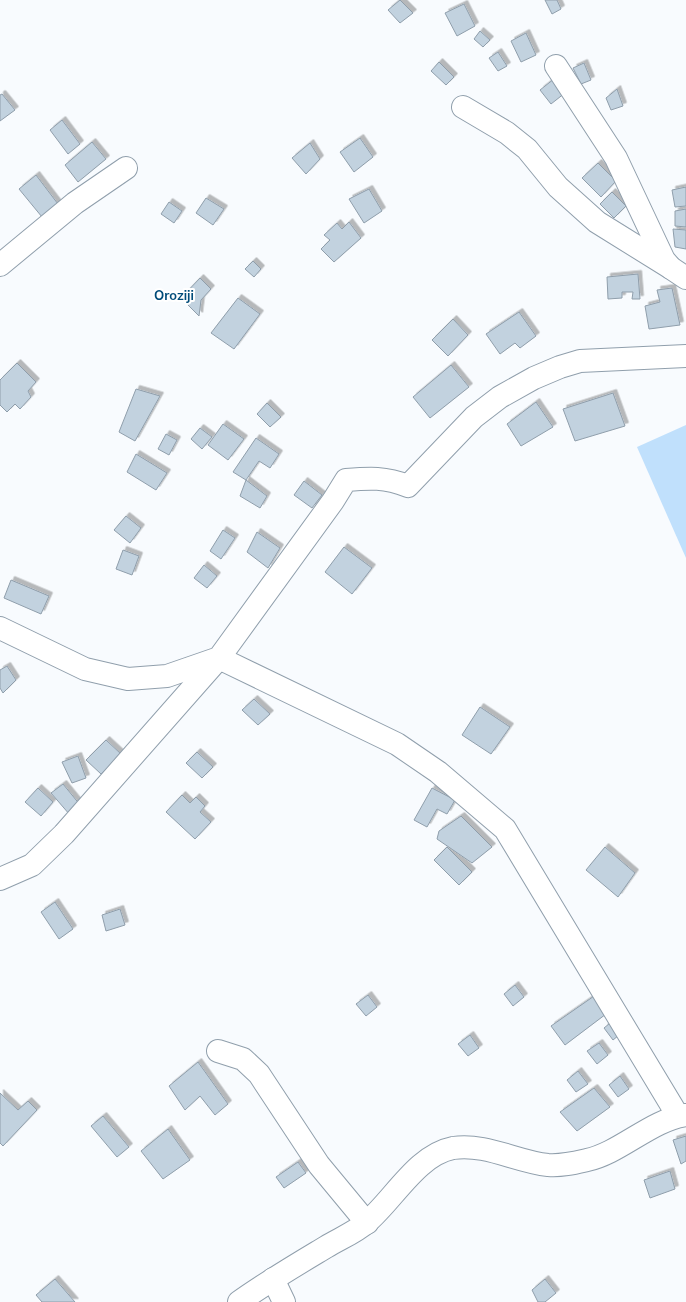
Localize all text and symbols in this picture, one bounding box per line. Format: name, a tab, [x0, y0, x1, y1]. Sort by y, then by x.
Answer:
district label: Oroziji	[154, 287, 194, 303]

